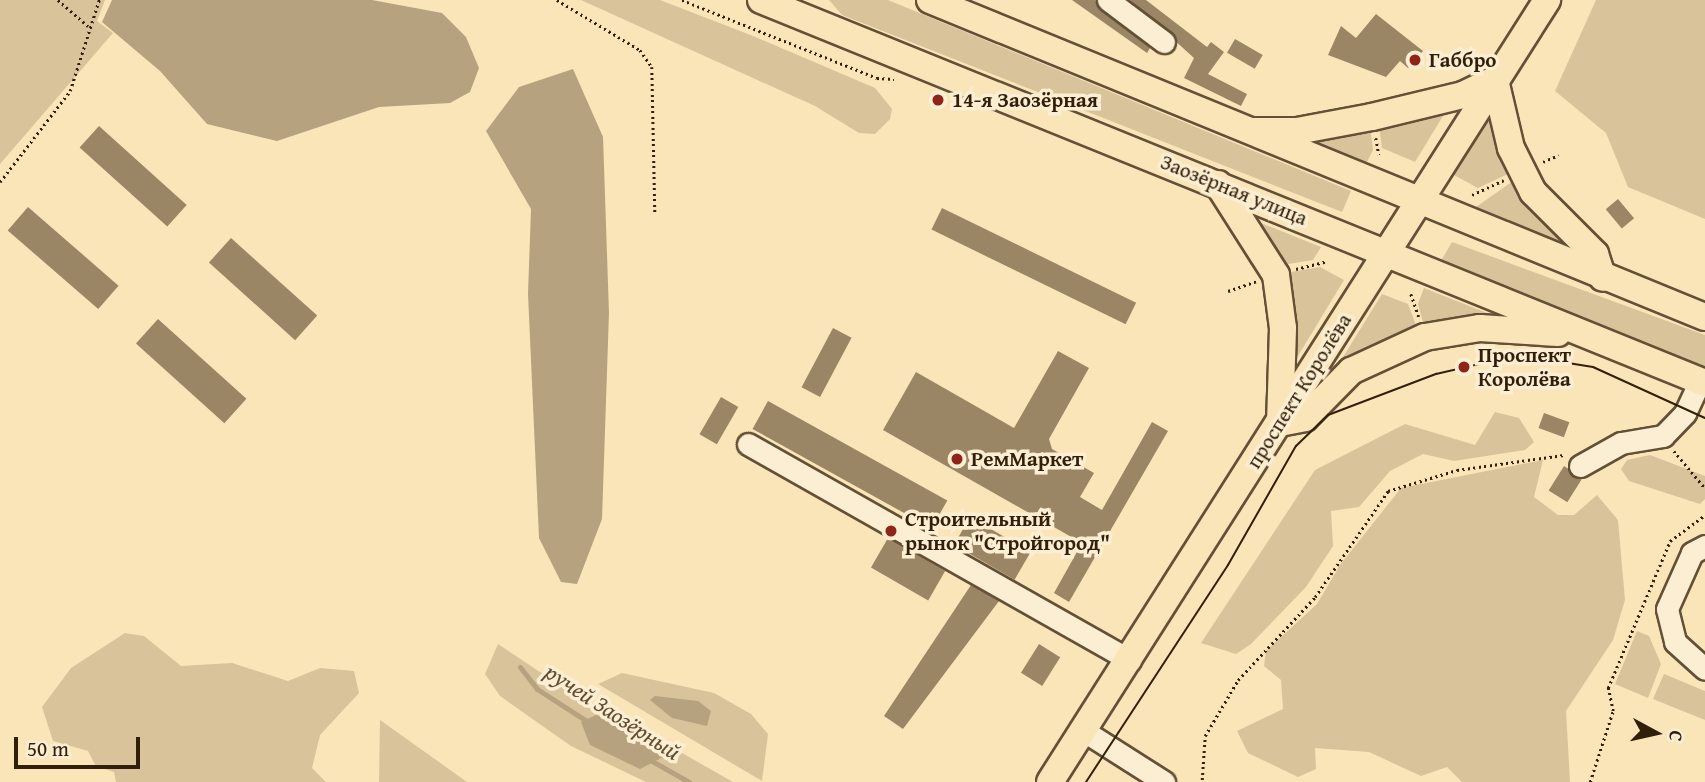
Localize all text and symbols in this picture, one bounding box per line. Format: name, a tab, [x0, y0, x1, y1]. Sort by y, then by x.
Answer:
place label: Габбро	[1429, 47, 1497, 73]
marker: Габбро	[1407, 52, 1423, 68]
place label: 14-я Заозёрная	[952, 87, 1098, 113]
marker: 14-я Заозёрная	[930, 92, 946, 108]
street label: Заозёрная улица	[1157, 149, 1311, 231]
street label: проспект Королёва	[1241, 309, 1357, 473]
place label: Проспект Королёва	[1478, 342, 1571, 392]
marker: Проспект Королёва	[1456, 359, 1472, 375]
place label: РемМаркет	[971, 446, 1083, 472]
marker: РемМаркет	[949, 451, 965, 467]
place label: Строительный рынок "Стройгород"	[905, 506, 1110, 556]
marker: Строительный рынок "Стройгород"	[883, 523, 899, 539]
water label: ручей Заозёрный	[540, 658, 686, 766]
north arrow	[1621, 698, 1691, 768]
scale bar	[18, 722, 144, 766]
text: С	[1662, 729, 1691, 743]
text: 50 m	[27, 733, 69, 764]

